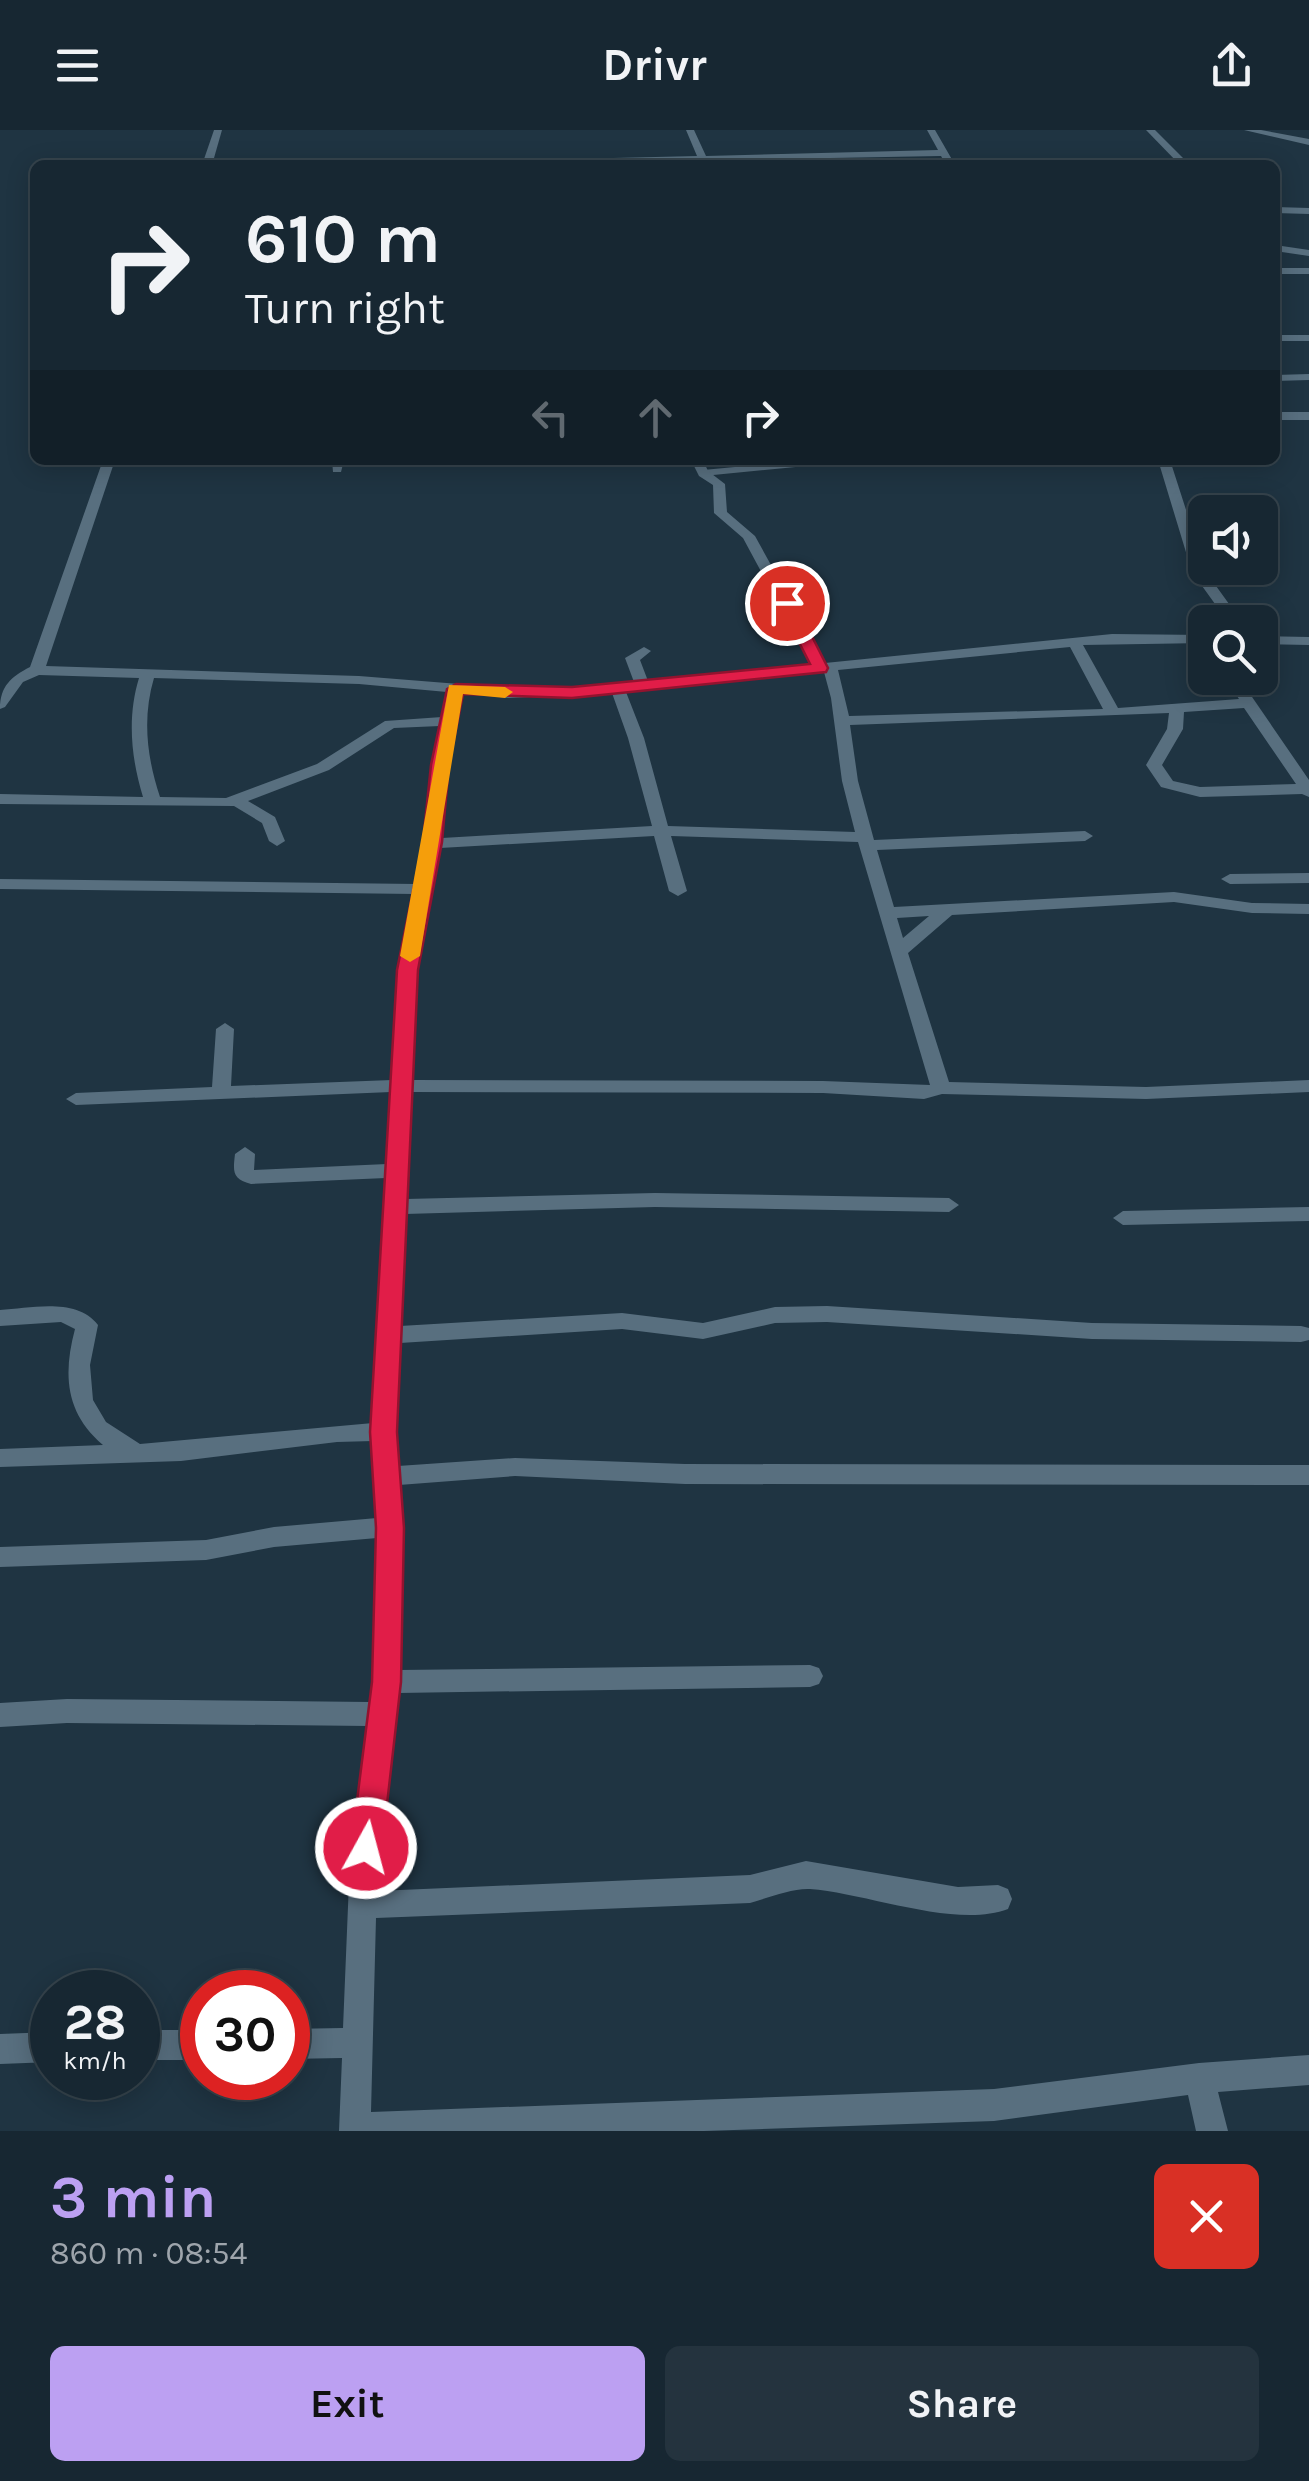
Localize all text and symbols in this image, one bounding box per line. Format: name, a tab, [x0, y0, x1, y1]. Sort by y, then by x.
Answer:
icon: menu	[50, 38, 105, 93]
icon: share	[1204, 38, 1259, 93]
text: Drivr	[602, 39, 707, 91]
text: 610 m	[245, 198, 441, 280]
icon: right	[80, 200, 210, 330]
text: Turn right	[245, 282, 445, 334]
icon: left	[523, 390, 578, 445]
icon: ahead	[628, 390, 683, 445]
icon: right	[733, 390, 788, 445]
map controls	[1188, 495, 1278, 695]
button: sound	[1188, 495, 1278, 585]
pin	[745, 561, 830, 646]
icon: arrive	[760, 576, 815, 631]
button: search	[1188, 605, 1278, 695]
position arrow	[314, 1796, 418, 1900]
speed limit sign: 30	[180, 1970, 310, 2100]
text: 28	[64, 1993, 126, 2052]
text: km/h	[63, 2046, 127, 2075]
text: 3 min	[50, 2162, 217, 2232]
button: close	[1154, 2164, 1259, 2269]
text: 860 m · 08:54	[50, 2235, 247, 2272]
button: Exit	[50, 2346, 645, 2461]
button: Share	[665, 2346, 1259, 2461]

